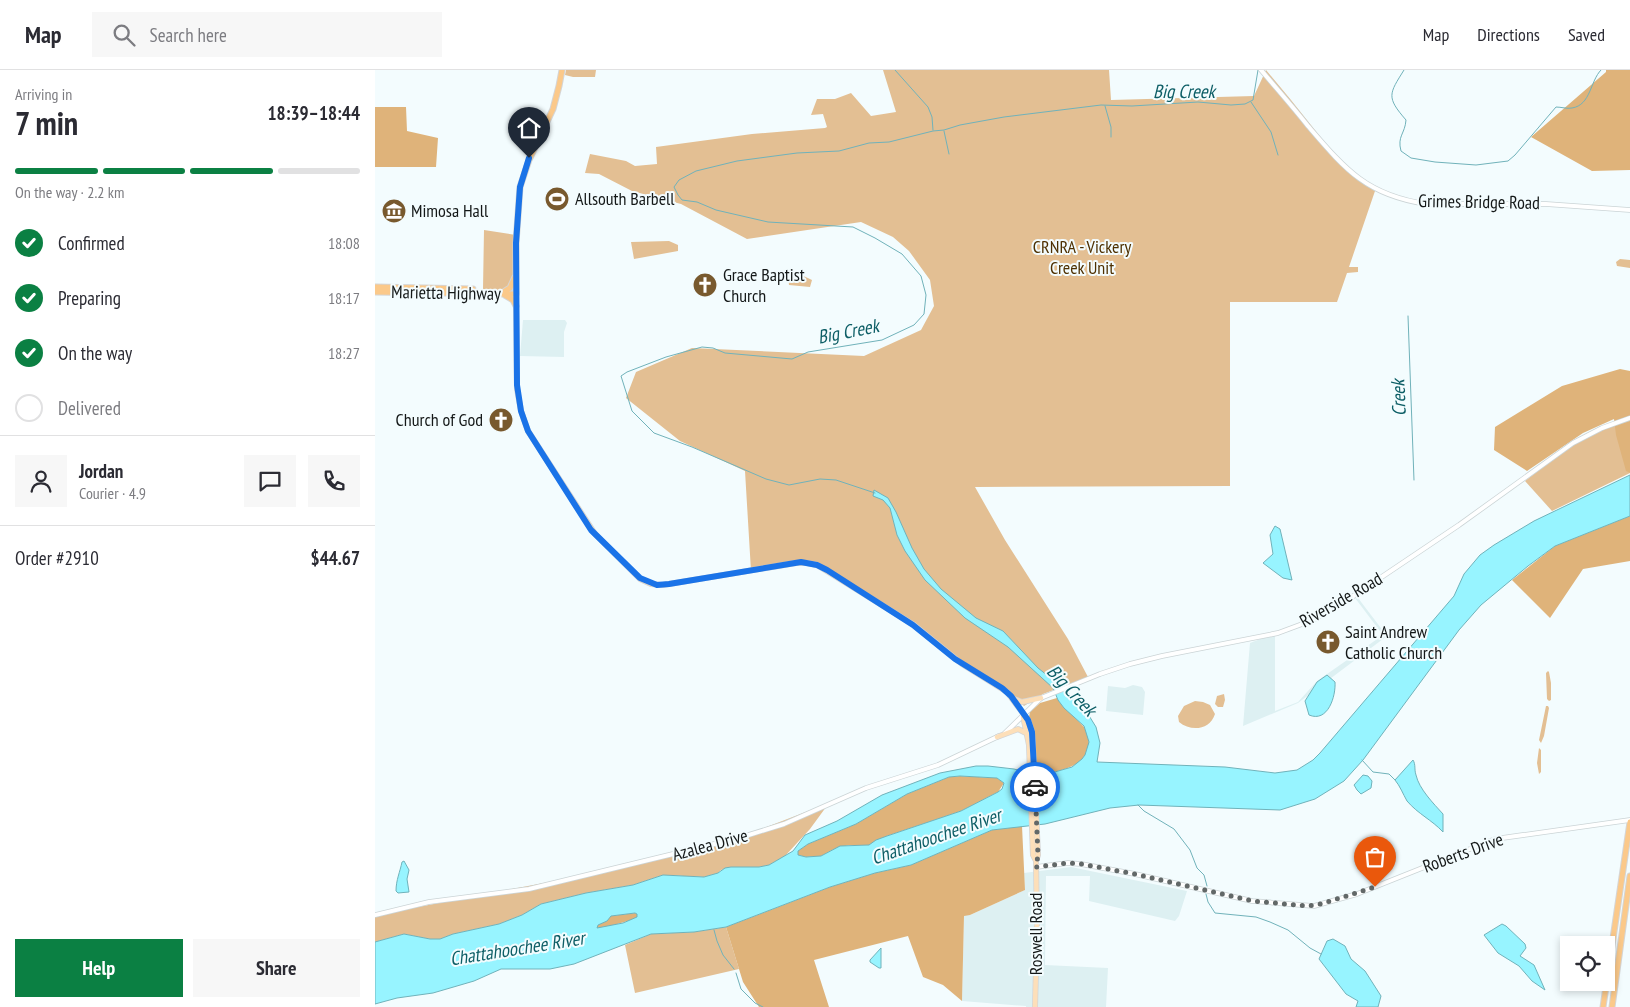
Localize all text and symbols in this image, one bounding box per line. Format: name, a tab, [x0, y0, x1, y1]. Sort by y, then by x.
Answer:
search box	[92, 12, 442, 57]
text: Map	[25, 19, 62, 50]
icon: search	[110, 21, 138, 49]
text: Search here	[150, 23, 227, 47]
text: Map	[1423, 23, 1449, 46]
text: Directions	[1477, 23, 1540, 46]
text: Saved	[1568, 23, 1605, 46]
water label: Big Creek	[1153, 79, 1218, 103]
text: Arriving in	[15, 84, 72, 104]
text: 18:39–18:44	[267, 101, 360, 125]
text: 7 min	[15, 102, 78, 144]
pin	[508, 107, 550, 158]
icon: home	[515, 114, 543, 142]
text: On the way · 2.2 km	[15, 182, 125, 202]
sports icon: Allsouth Barbell	[544, 186, 570, 212]
place label: Allsouth Barbell	[575, 187, 675, 210]
street label: Grimes Bridge Road	[1418, 189, 1540, 214]
museum icon: Mimosa Hall	[381, 198, 407, 224]
place label: Mimosa Hall	[411, 199, 489, 222]
icon: check	[15, 229, 43, 257]
text: Confirmed	[58, 231, 125, 255]
text: 18:08	[328, 233, 360, 253]
park label: CRNRA - Vickery Creek Unit	[1033, 235, 1131, 279]
place label: Grace Baptist Church	[723, 263, 805, 307]
church icon: Grace Baptist Church	[692, 272, 718, 298]
street label: Marietta Highway	[391, 280, 501, 305]
icon: check	[15, 284, 43, 312]
text: Preparing	[58, 286, 121, 310]
text: 18:17	[328, 288, 360, 308]
water label: Big Creek	[815, 313, 883, 349]
icon: check	[15, 339, 43, 367]
text: On the way	[58, 341, 132, 365]
text: 18:27	[328, 343, 360, 363]
water label: Creek	[1385, 377, 1411, 417]
text: Delivered	[58, 396, 121, 420]
church icon: Church of God	[488, 407, 514, 433]
place label: Church of God	[395, 408, 483, 431]
button: person	[15, 455, 67, 507]
button: chat	[244, 455, 296, 507]
button: phone	[308, 455, 360, 507]
text: Jordan	[79, 459, 123, 483]
text: Courier · 4.9	[79, 483, 146, 503]
text: Order #2910	[15, 546, 99, 570]
text: $44.67	[311, 546, 360, 570]
street label: Riverside Road	[1295, 567, 1386, 632]
place label: Saint Andrew Catholic Church	[1345, 620, 1442, 664]
church icon: Saint Andrew Catholic Church	[1315, 629, 1341, 655]
water label: Big Creek	[1042, 659, 1104, 723]
courier	[1010, 762, 1060, 812]
icon: car	[1021, 773, 1049, 801]
water label: Chattahoochee River	[868, 802, 1007, 869]
street label: Azalea Drive	[670, 823, 750, 866]
street label: Roberts Drive	[1419, 827, 1506, 878]
pin	[1354, 836, 1396, 887]
icon: bag	[1361, 843, 1389, 871]
street label: Roswell Road	[1024, 893, 1047, 975]
water label: Chattahoochee River	[448, 925, 589, 970]
map controls	[1560, 936, 1615, 991]
button: locate	[1560, 936, 1615, 991]
button: Help	[15, 939, 183, 997]
button: Share	[193, 939, 360, 997]

